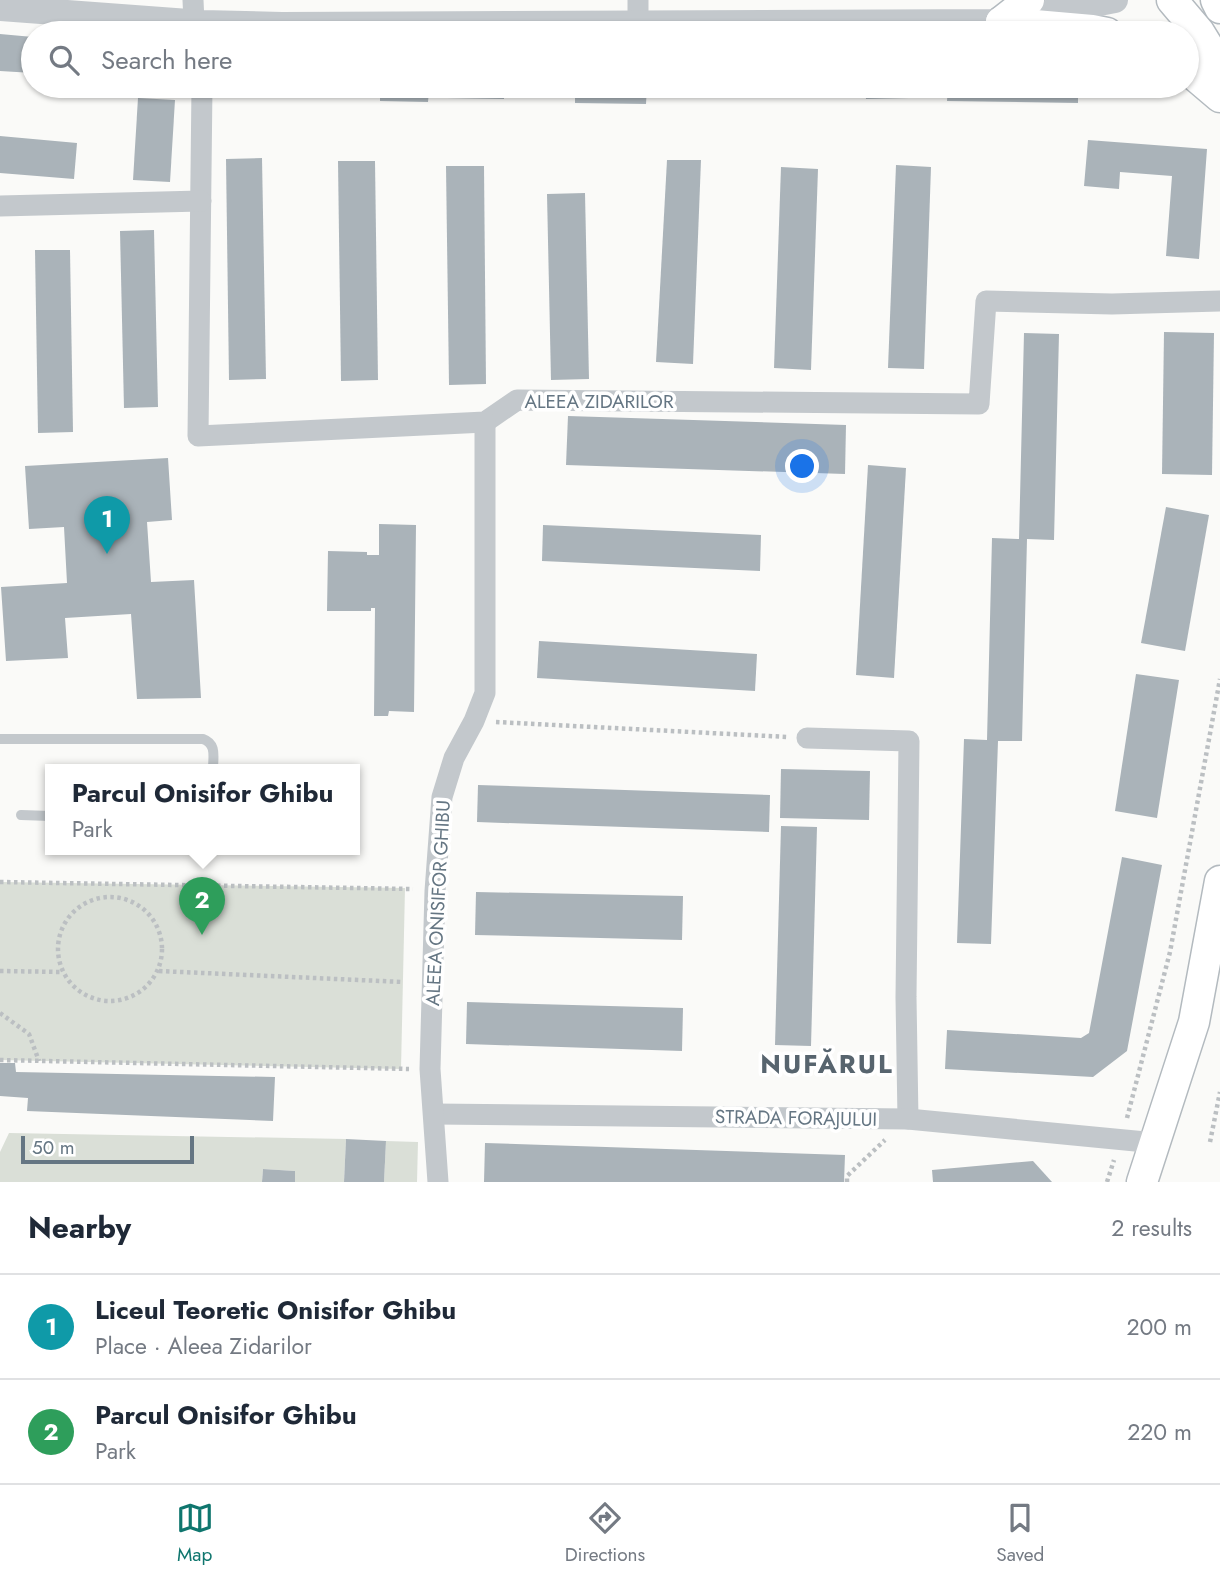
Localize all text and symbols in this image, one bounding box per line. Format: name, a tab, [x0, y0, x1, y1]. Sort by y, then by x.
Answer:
search box	[21, 21, 1199, 98]
icon: search	[45, 41, 83, 79]
text: Search here	[101, 41, 233, 79]
street label: ALEEA ZIDARILOR	[524, 388, 674, 415]
your location	[785, 449, 819, 483]
pin: 1	[84, 496, 130, 554]
popup	[45, 764, 360, 855]
text: Parcul Onisifor Ghibu	[72, 774, 333, 812]
street label: ALEEA ONISIFOR GHIBU	[419, 799, 457, 1007]
text: Park	[72, 812, 113, 846]
pin: 2	[179, 877, 225, 935]
district label: NUFĂRUL	[760, 1045, 894, 1083]
street label: STRADA FORAJULUI	[715, 1103, 877, 1133]
scale bar	[21, 1133, 194, 1165]
text: 50 m	[32, 1134, 75, 1161]
text: Nearby	[28, 1206, 131, 1249]
text: 2 results	[1111, 1211, 1192, 1245]
text: Liceul Teoretic Onisifor Ghibu	[95, 1291, 456, 1329]
text: 1	[45, 1310, 57, 1344]
text: 200 m	[1126, 1310, 1192, 1344]
text: Place · Aleea Zidarilor	[95, 1329, 312, 1363]
text: Parcul Onisifor Ghibu	[95, 1396, 357, 1434]
text: 2	[43, 1415, 59, 1449]
text: 220 m	[1127, 1415, 1192, 1449]
text: Park	[95, 1434, 136, 1468]
tab: Map	[176, 1499, 214, 1568]
tab: Directions	[565, 1499, 645, 1568]
tab: Saved	[996, 1499, 1044, 1568]

